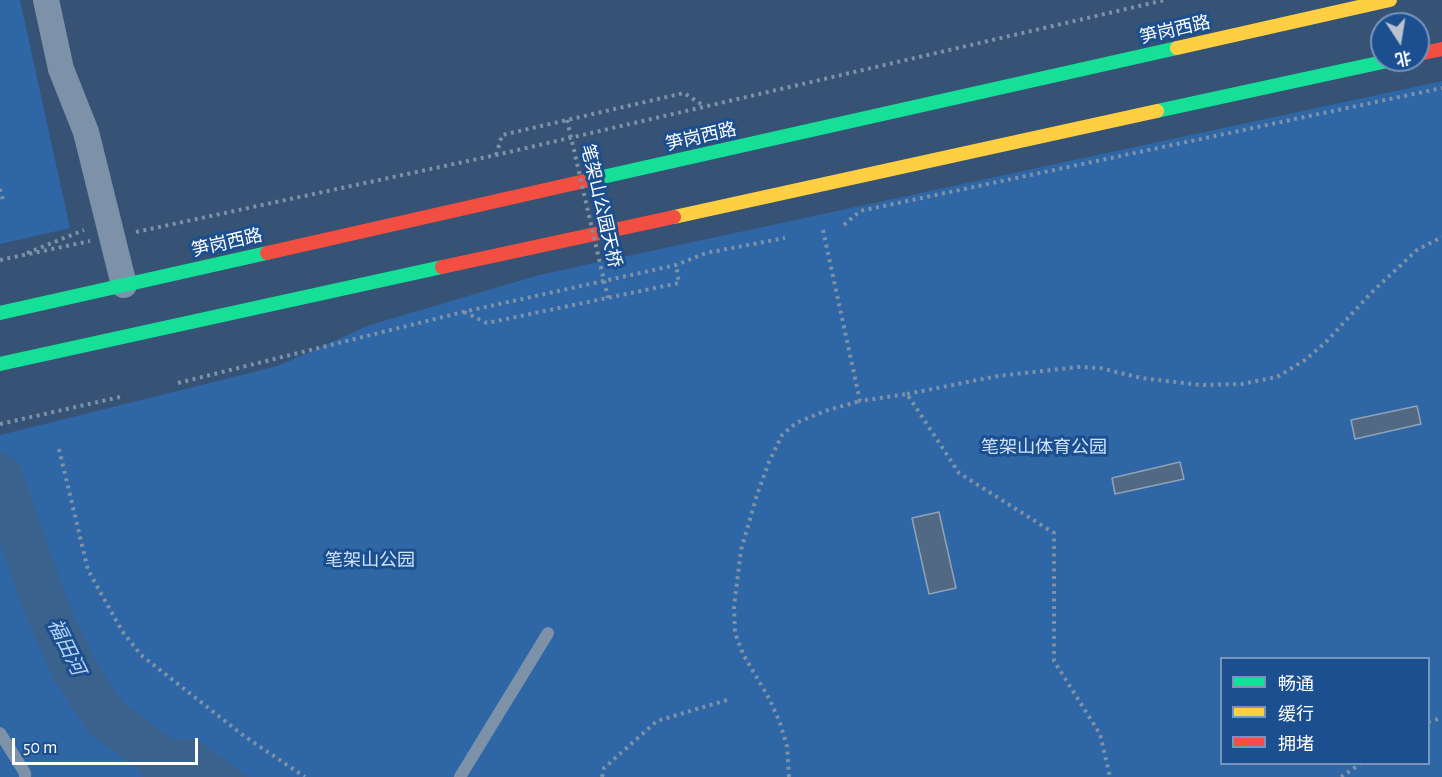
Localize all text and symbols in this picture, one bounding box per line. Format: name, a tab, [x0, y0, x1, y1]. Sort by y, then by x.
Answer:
street label: 笋岗西路	[1137, 11, 1213, 49]
north arrow	[1370, 12, 1430, 72]
text: 北	[1394, 48, 1413, 67]
street label: 笋岗西路	[663, 118, 739, 156]
street label: 笔架山公园天桥	[576, 142, 626, 270]
street label: 笋岗西路	[189, 224, 265, 262]
park label: 笔架山体育公园	[981, 437, 1107, 459]
park label: 笔架山公园	[325, 550, 415, 572]
water label: 福田河	[42, 615, 90, 679]
legend	[1220, 657, 1430, 765]
text: 畅通	[1278, 676, 1314, 694]
text: 缓行	[1278, 706, 1314, 724]
scale bar	[15, 726, 201, 764]
text: 拥堵	[1278, 736, 1314, 754]
text: 50 m	[23, 739, 57, 757]

